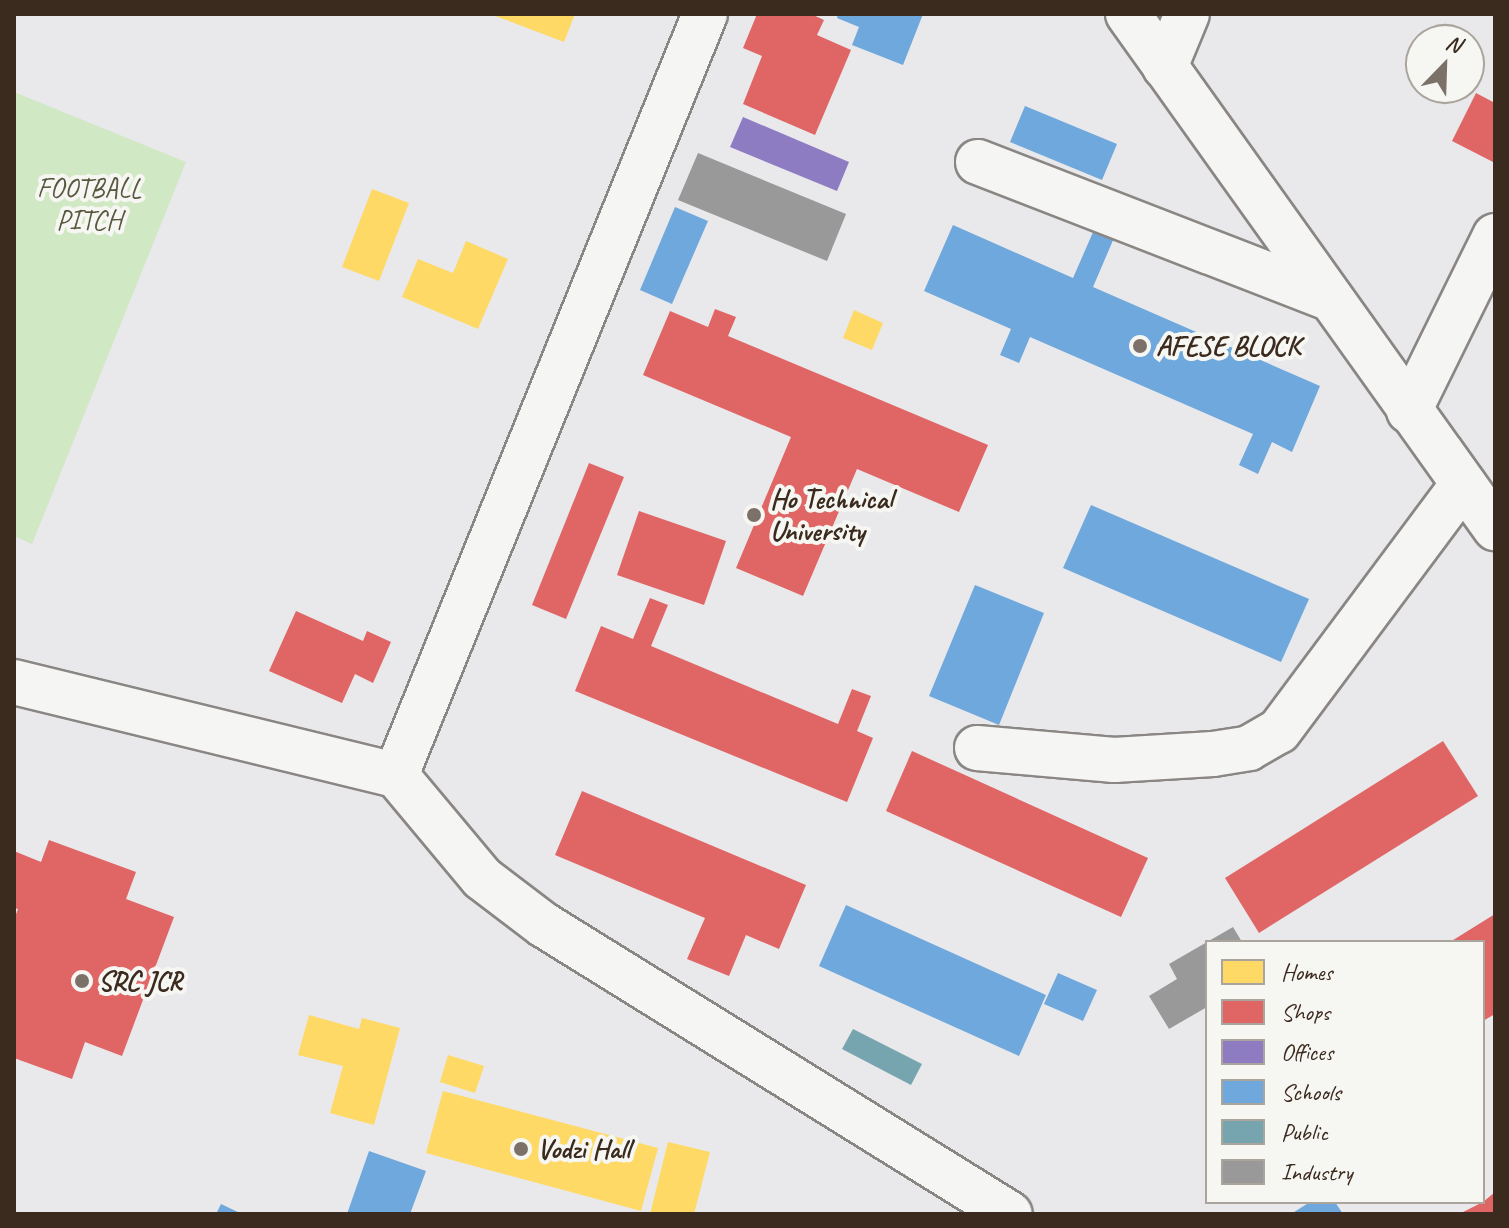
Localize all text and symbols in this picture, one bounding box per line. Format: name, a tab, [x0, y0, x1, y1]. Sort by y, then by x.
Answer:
north arrow	[1405, 24, 1485, 104]
text: N	[1442, 28, 1465, 59]
park label: FOOTBALL PITCH	[37, 171, 141, 237]
place label: AFESE BLOCK	[1156, 329, 1301, 363]
marker: AFESE BLOCK	[1131, 337, 1149, 355]
place label: Ho Technical University	[770, 482, 891, 548]
marker: Ho Technical University	[745, 506, 763, 524]
legend	[1205, 940, 1485, 1204]
text: Homes	[1281, 957, 1332, 987]
place label: SRC JCR	[98, 964, 183, 998]
marker: SRC JCR	[73, 972, 91, 990]
text: Shops	[1281, 997, 1330, 1027]
text: Offices	[1281, 1037, 1333, 1067]
text: Schools	[1281, 1077, 1341, 1107]
text: Public	[1281, 1117, 1328, 1147]
place label: Vodzi Hall	[537, 1132, 631, 1166]
marker: Vodzi Hall	[512, 1140, 530, 1158]
text: Industry	[1281, 1157, 1352, 1187]

